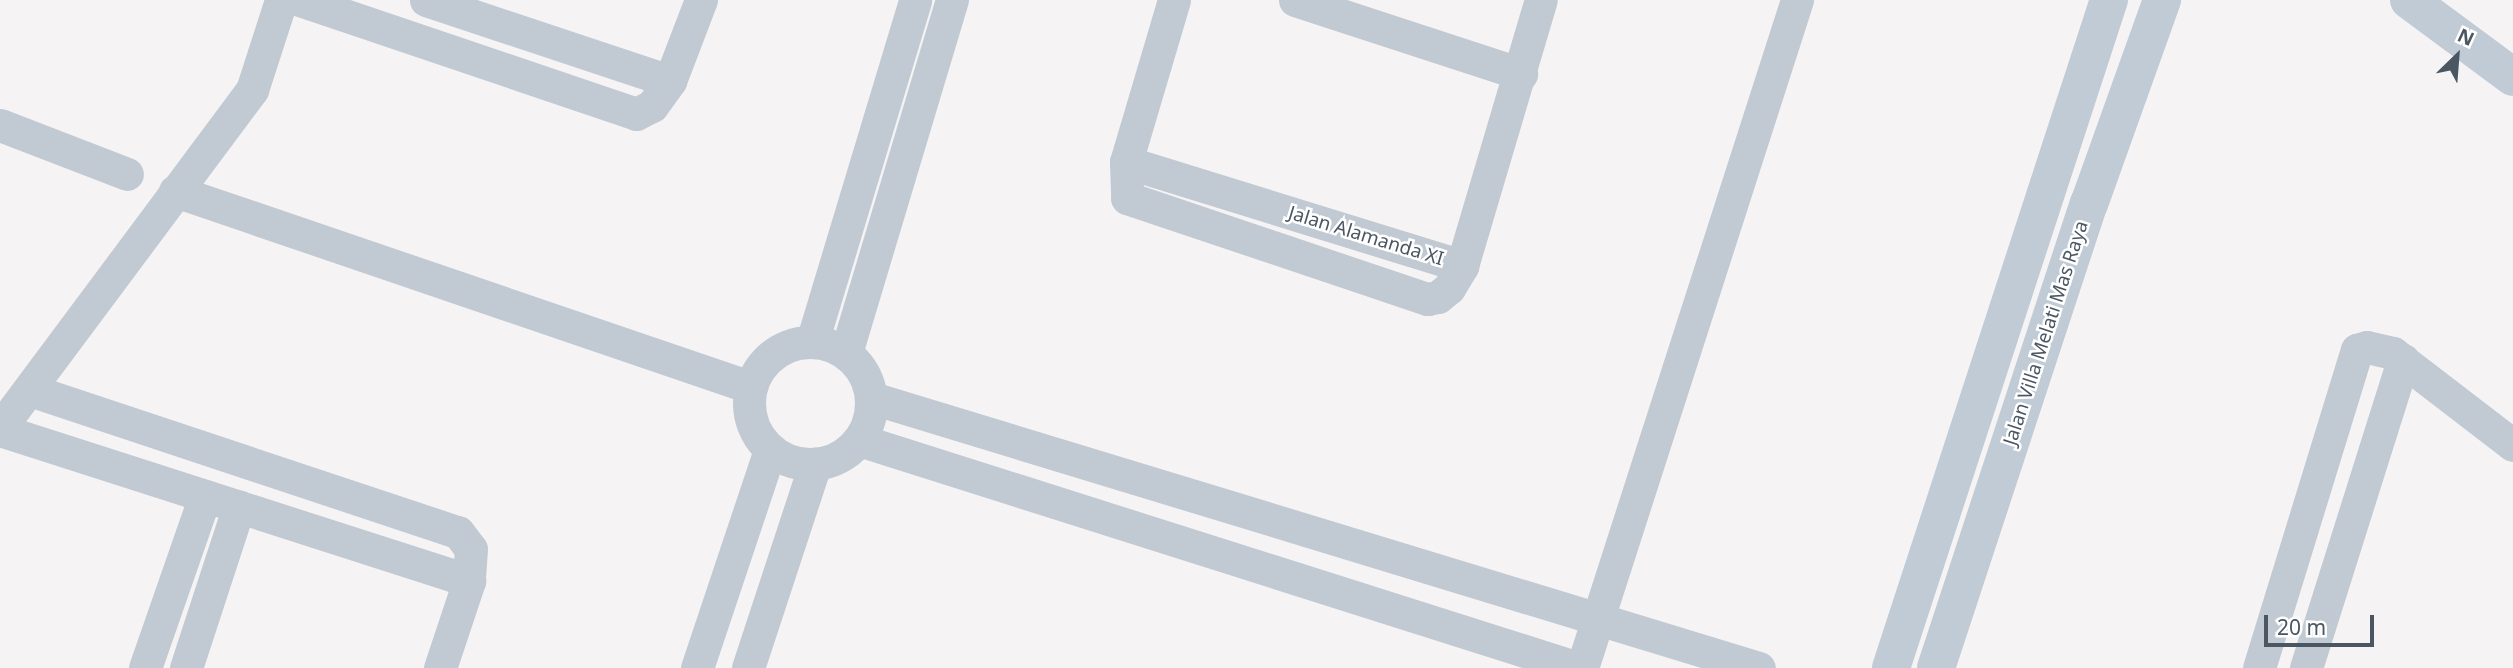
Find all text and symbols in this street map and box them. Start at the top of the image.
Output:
north arrow [2422,21,2492,91]
text: N [2453,22,2478,52]
street label: Jalan Alamanda XI [1286,202,1446,270]
street label: Jalan Villa Melati Mas Raya [1999,218,2093,448]
scale bar [2268,602,2378,646]
text: 20 m [2277,613,2326,641]

